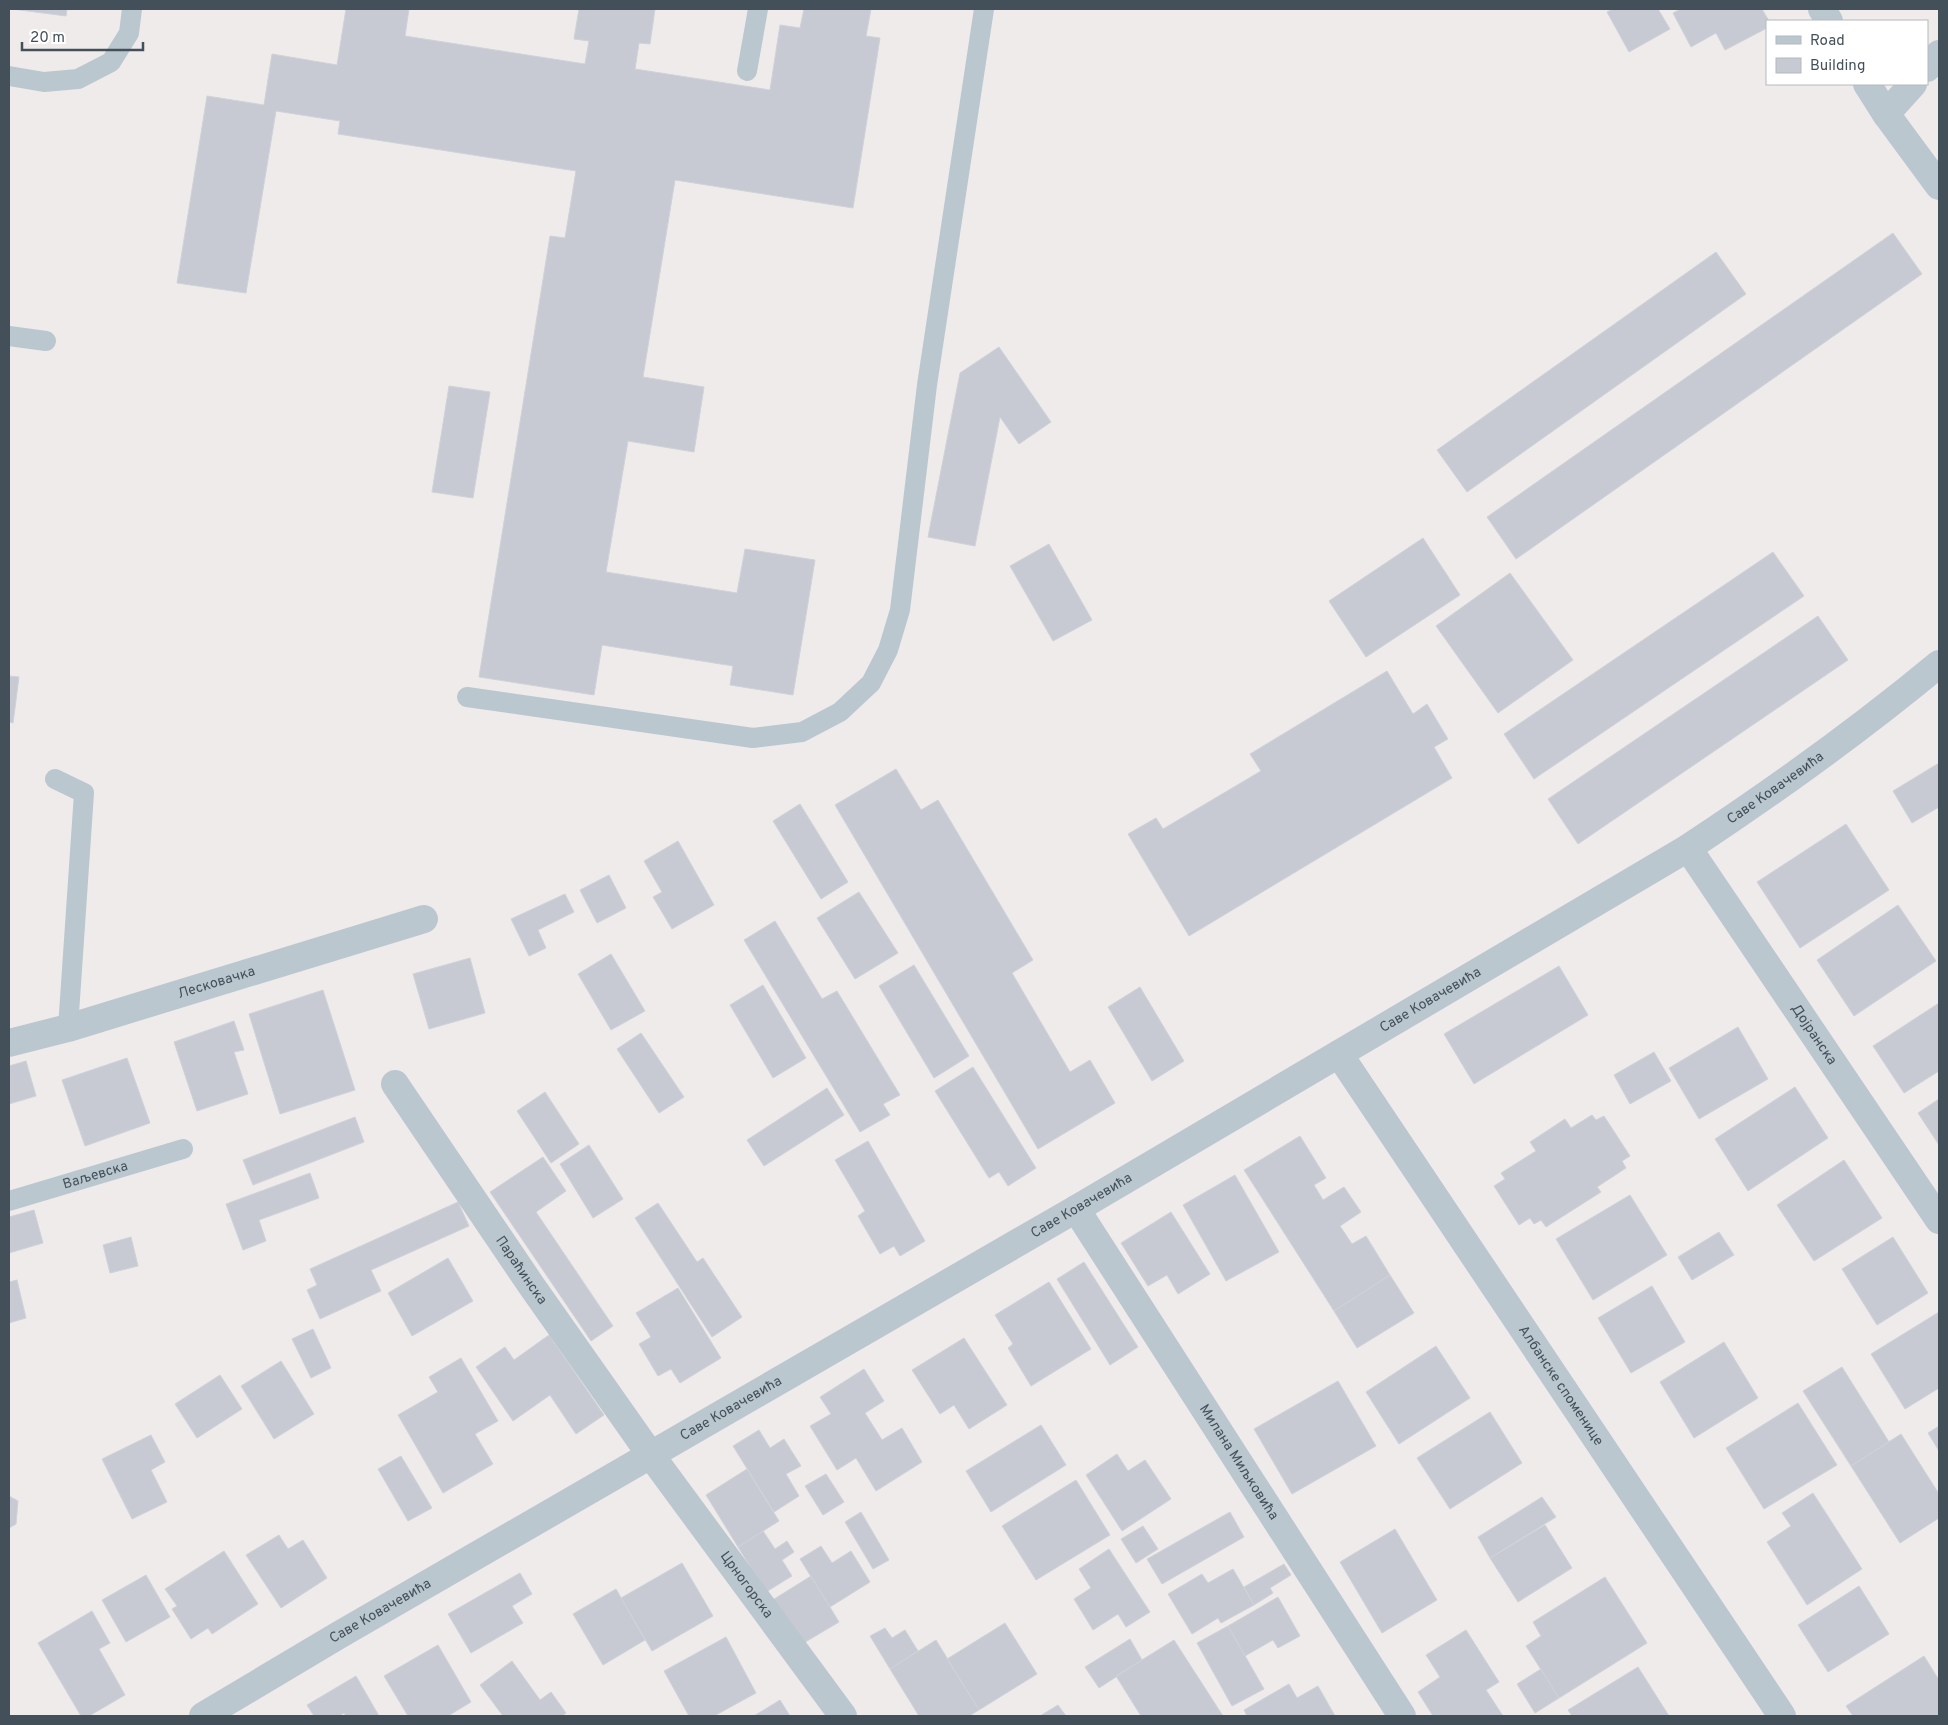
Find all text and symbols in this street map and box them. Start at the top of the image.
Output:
scale bar [22,20,144,52]
legend [1766,20,1928,85]
text: 20 m [30,29,65,48]
text: Road [1810,32,1845,51]
text: Building [1810,57,1865,76]
street label: Саве Ковачевића [1724,748,1827,828]
street label: Лесковачка [176,963,257,1002]
street label: Саве Ковачевића [1377,964,1484,1036]
street label: Дојранска [1787,1001,1840,1068]
street label: Ваљевска [61,1157,130,1193]
street label: Саве Ковачевића [1028,1169,1135,1242]
street label: Параћинска [492,1233,551,1308]
street label: Албанске споменице [1515,1322,1607,1449]
street label: Саве Ковачевића [677,1372,785,1444]
street label: Милана Миљковића [1195,1401,1282,1523]
street label: Црногорска [716,1548,777,1622]
street label: Саве Ковачевића [326,1575,434,1647]

